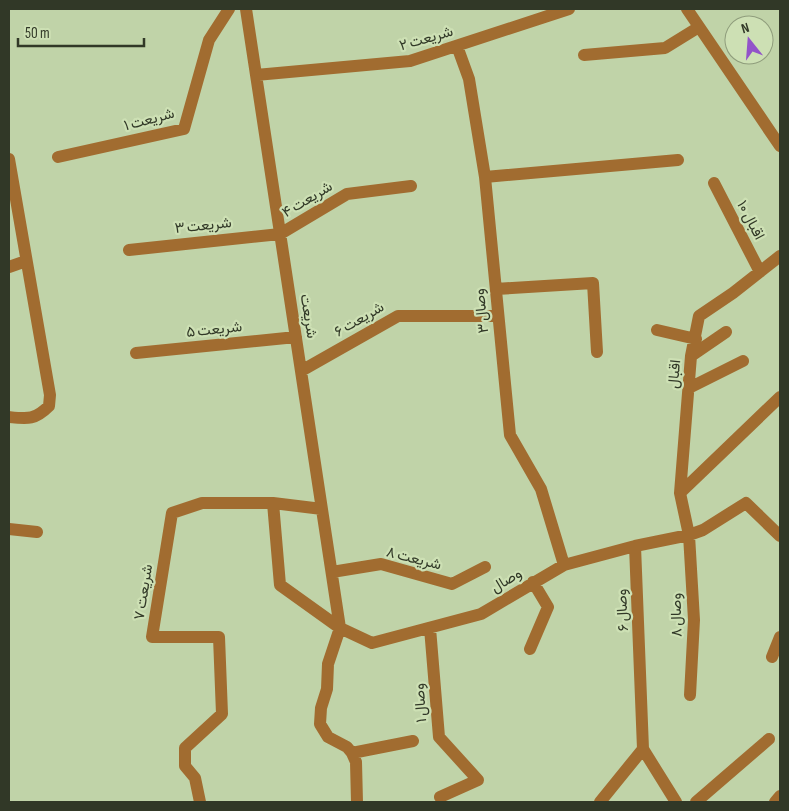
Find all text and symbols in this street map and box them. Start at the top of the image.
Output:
scale bar [18,15,144,47]
north arrow [724,15,774,65]
text: N [739,19,751,37]
street label: شریعت ۲ [397,22,455,55]
text: 50 m [25,24,50,43]
street label: شریعت ۱ [122,104,177,135]
street label: شریعت ۴ [278,177,336,222]
street label: اقبال ۱۰ [732,197,769,243]
street label: شریعت ۳ [174,213,233,238]
street label: وصال ۳ [470,288,493,334]
street label: شریعت [296,292,321,340]
street label: شریعت ۶ [331,297,388,341]
street label: شریعت ۵ [185,317,243,342]
street label: اقبال [664,359,685,389]
street label: شریعت ۸ [384,542,444,575]
street label: شریعت ۷ [130,563,157,621]
street label: وصال [487,564,525,597]
street label: وصال ۶ [612,588,633,632]
street label: وصال ۸ [667,593,686,637]
street label: وصال ۱ [410,683,431,723]

